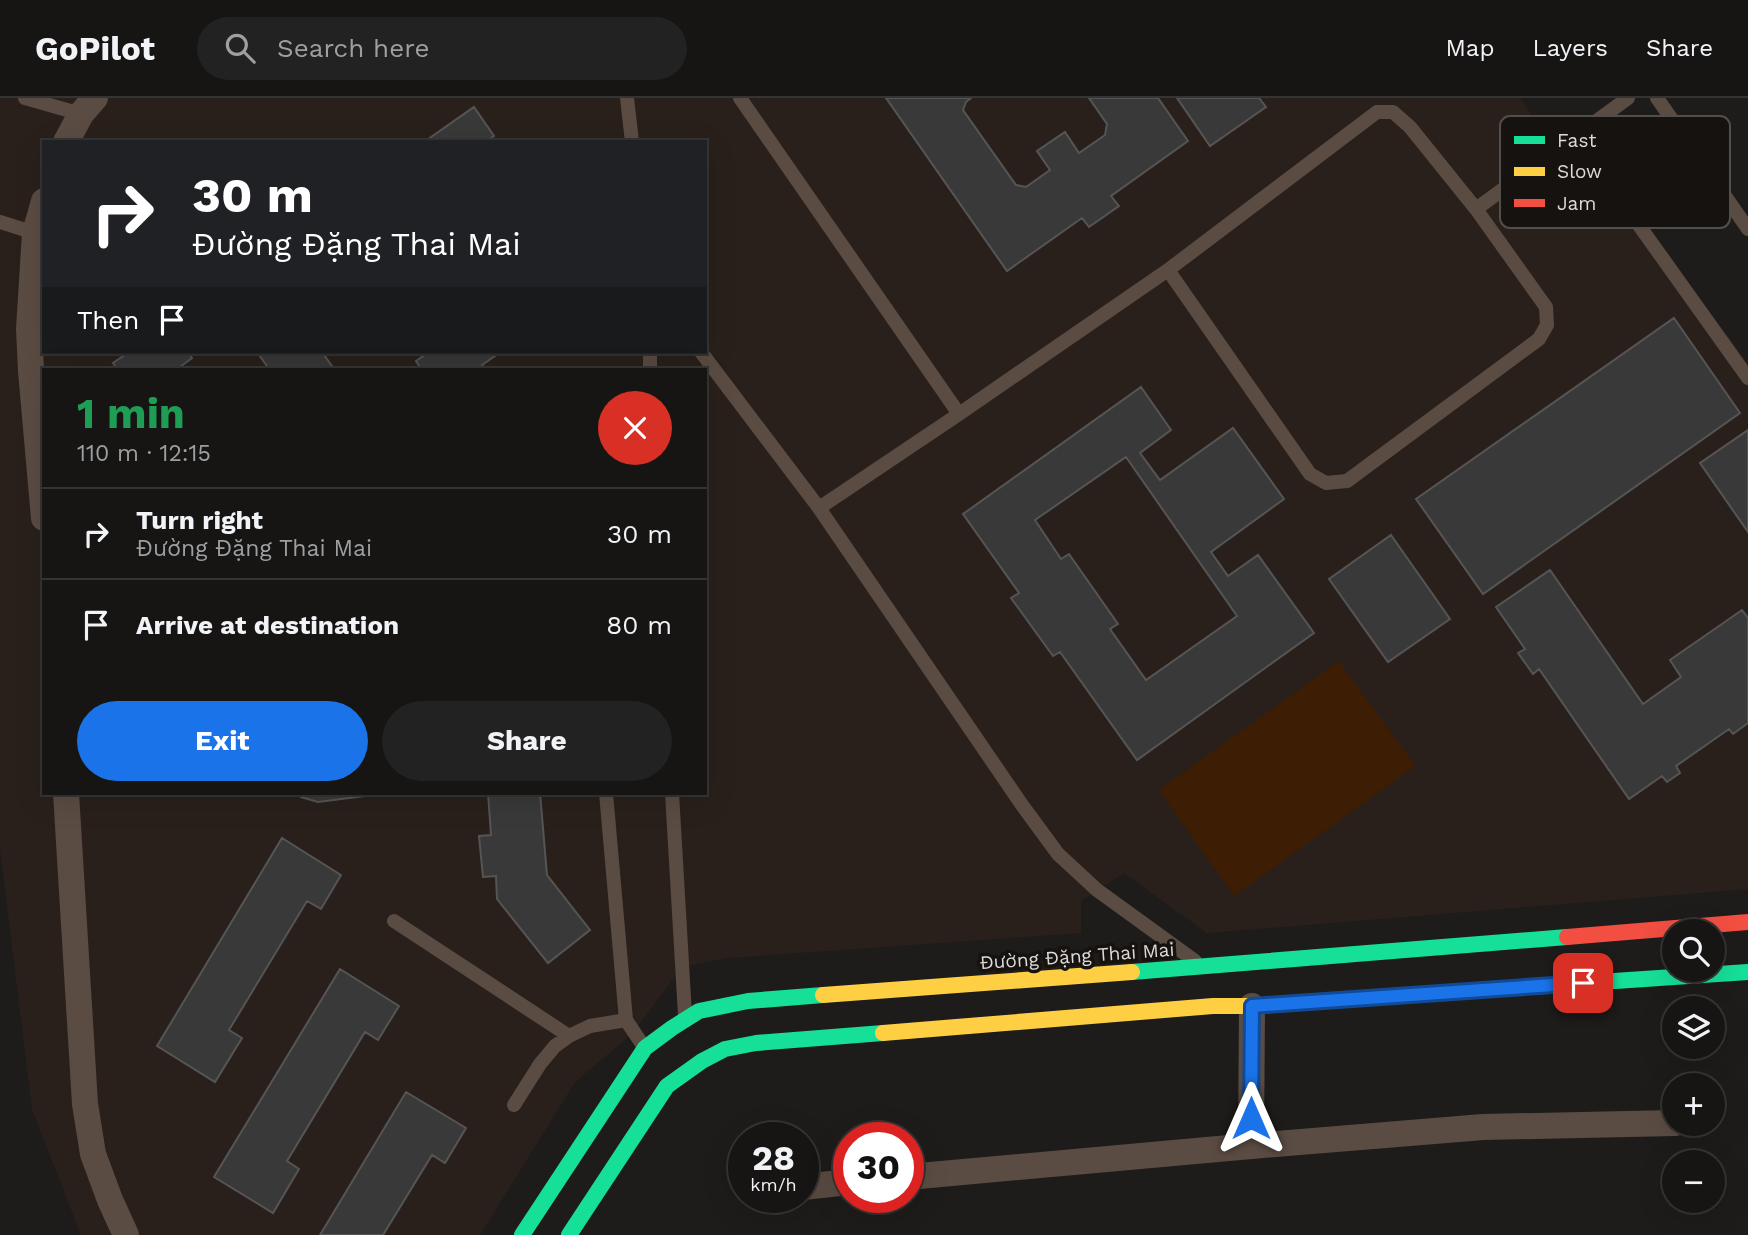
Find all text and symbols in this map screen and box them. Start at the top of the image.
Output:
search box [197,17,687,80]
text: GoPilot [35,29,155,68]
icon: search [221,29,259,67]
text: Search here [277,33,429,63]
text: Map [1446,34,1494,62]
text: Layers [1532,34,1608,62]
text: Share [1646,34,1713,62]
legend [1500,116,1730,228]
text: Fast [1557,129,1596,152]
text: Slow [1557,160,1602,183]
text: 30 m [192,166,313,224]
icon: right [77,168,168,259]
text: Jam [1557,192,1596,215]
text: Đường Đặng Thai Mai [192,225,521,263]
icon: arrive [153,301,191,339]
text: Then [77,305,139,335]
text: 1 min [77,389,185,438]
button: close [598,391,672,465]
text: 110 m · 12:15 [77,440,211,467]
text: Turn right [136,505,263,535]
icon: right [77,515,115,553]
text: 30 m [607,519,672,549]
text: Đường Đặng Thai Mai [136,535,372,562]
icon: arrive [77,606,115,644]
text: Arrive at destination [136,610,399,640]
text: 80 m [606,610,672,640]
button: Exit [77,701,368,781]
button: Share [382,701,672,781]
map controls [1662,919,1725,1213]
button: search [1662,919,1725,982]
street label: Đường Đặng Thai Mai [979,938,1175,974]
pin [1553,953,1613,1013]
icon: arrive [1564,964,1602,1002]
button: layers [1662,996,1725,1059]
button: + [1662,1073,1725,1136]
position arrow [1214,1081,1288,1155]
speed limit sign: 30 [833,1122,924,1213]
text: 28 [752,1137,795,1179]
button: − [1662,1150,1725,1213]
text: km/h [750,1174,797,1195]

